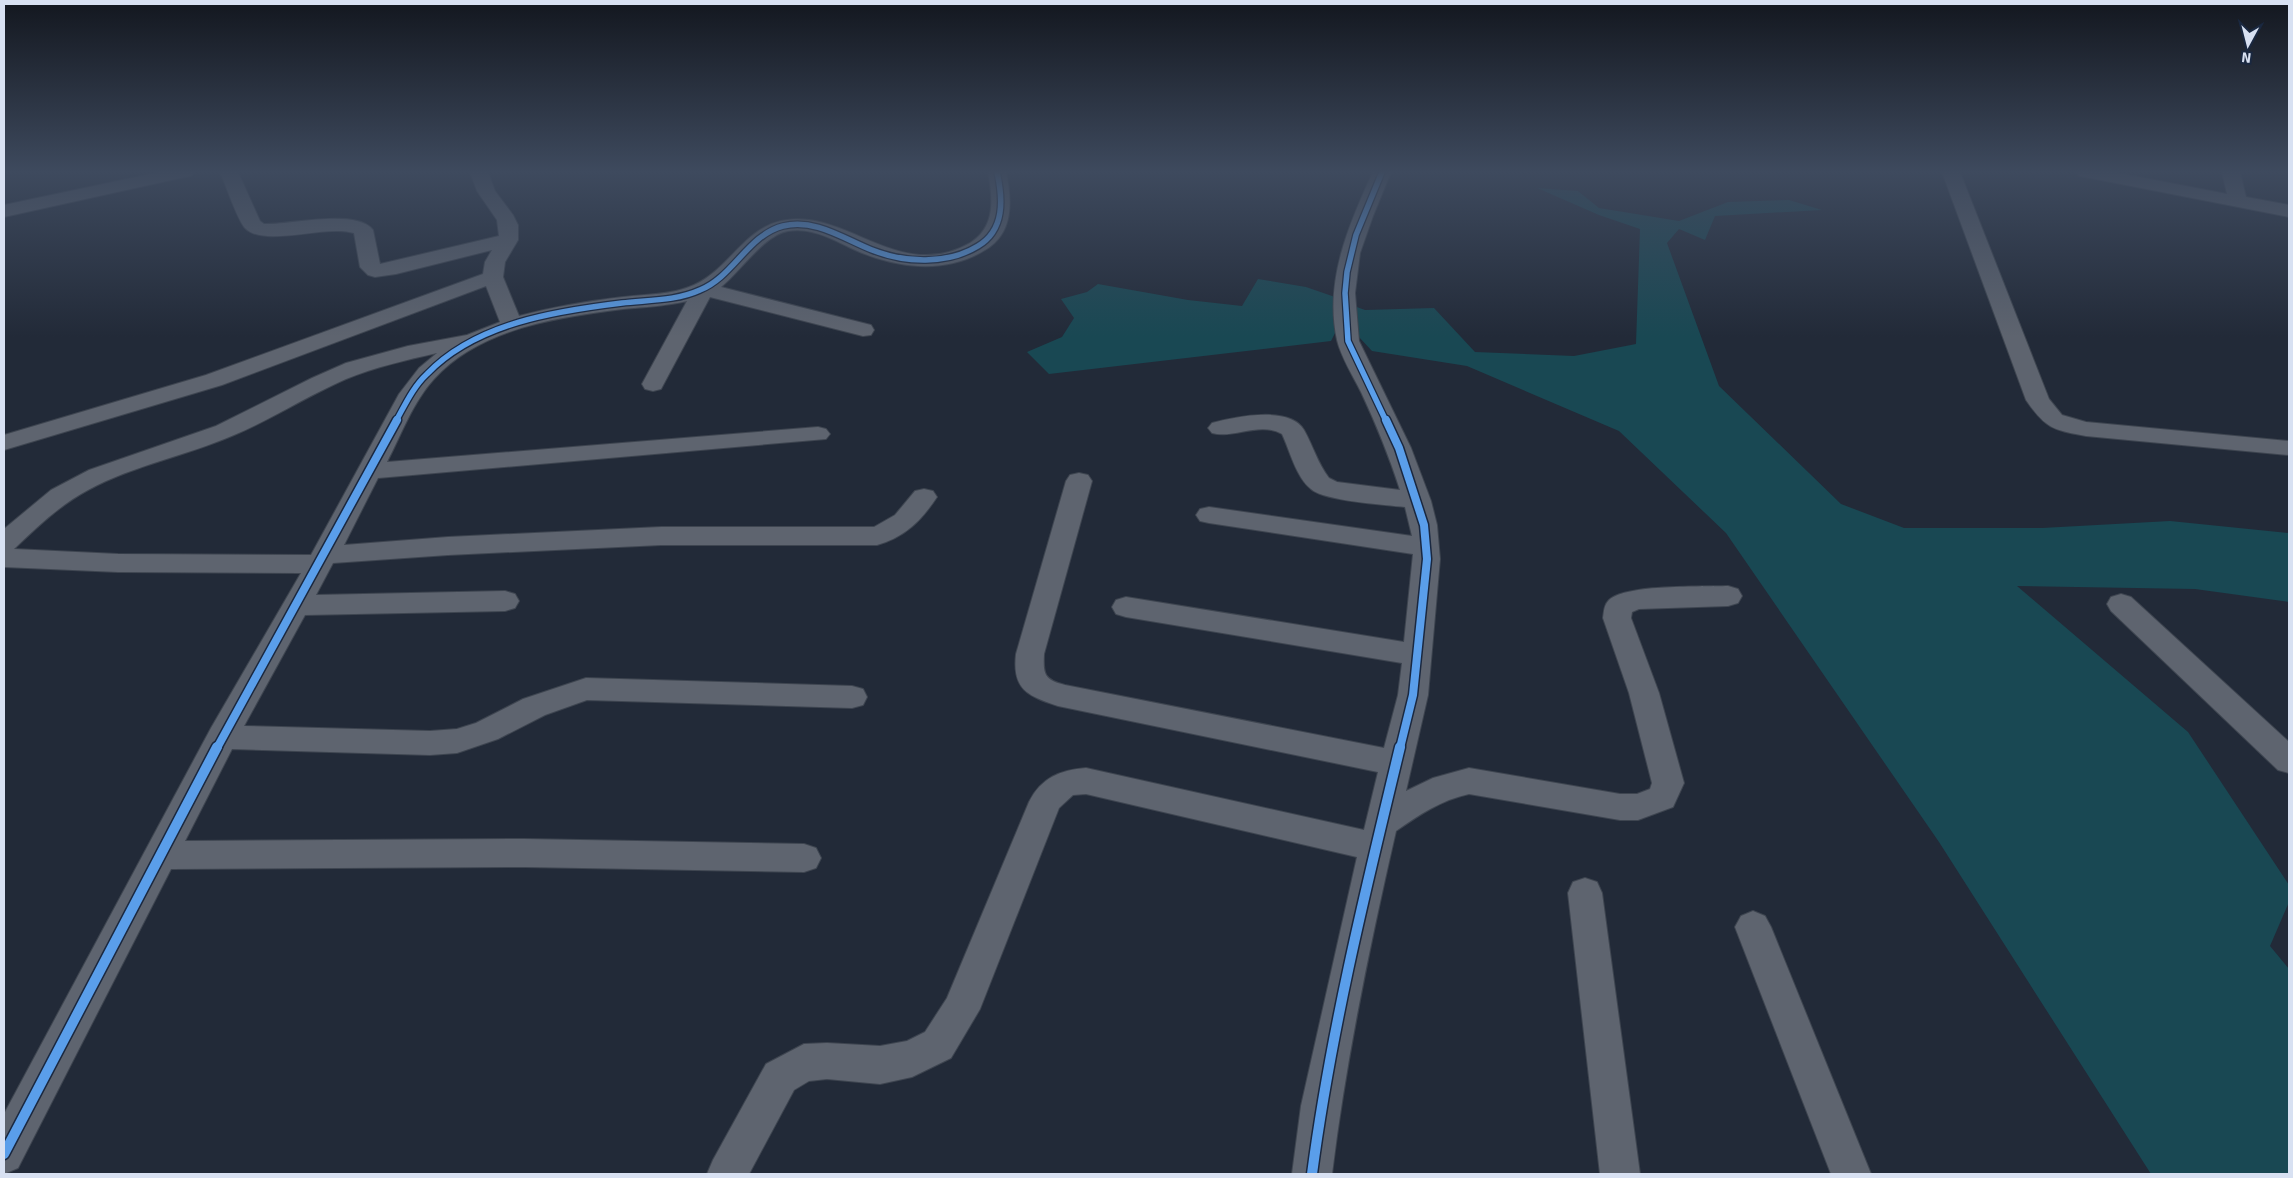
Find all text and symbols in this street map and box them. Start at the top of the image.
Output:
north arrow [2223,20,2273,70]
text: N [2241,48,2252,66]

